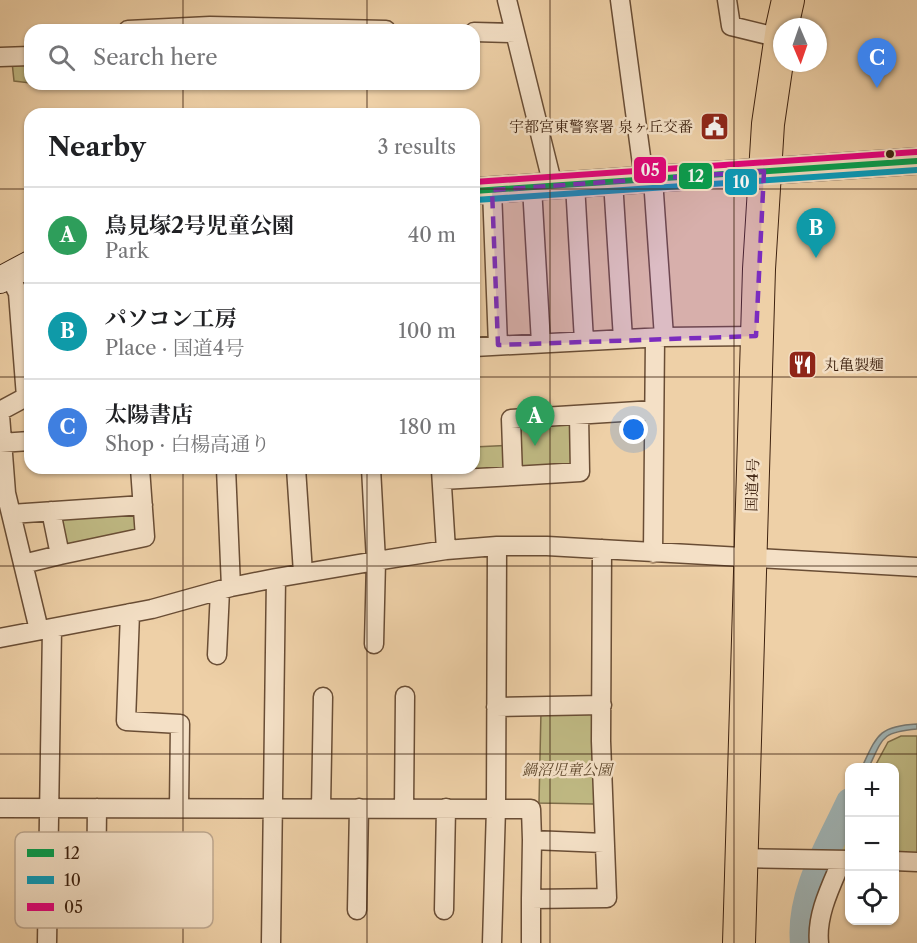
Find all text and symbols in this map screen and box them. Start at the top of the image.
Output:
north arrow [773,18,827,72]
search box [24,24,480,90]
pin: C [858,38,896,88]
icon: search [45,41,78,74]
text: Search here [93,44,218,71]
public building icon: 宇都宮東警察署 泉ヶ丘交番 [698,110,730,142]
place label: 宇都宮東警察署 泉ヶ丘交番 [509,117,693,136]
text: Nearby [48,131,146,163]
text: 3 results [378,135,456,159]
unlabelled marker [884,148,896,160]
line badge: 05 [633,156,667,184]
text: 05 [640,160,660,180]
line badge: 12 [678,162,713,190]
text: 12 [688,166,704,186]
line badge: 10 [724,168,758,196]
text: 10 [732,172,750,192]
pin: B [796,208,836,258]
text: 鳥見塚2号児童公園 [105,212,294,239]
text: A [60,223,75,247]
text: 40 m [408,223,456,247]
text: Park [105,239,148,263]
text: パソコン工房 [105,305,237,332]
text: B [60,319,75,343]
text: 100 m [398,319,456,343]
text: Place · 国道4号 [105,336,244,360]
restaurant icon: 丸亀製麺 [787,348,819,380]
place label: 丸亀製麺 [824,355,884,374]
pin: A [516,396,554,446]
text: 太陽書店 [105,401,193,428]
text: C [59,415,76,439]
text: 180 m [399,415,456,439]
your location [619,415,648,444]
text: Shop · 白楊高通り [105,432,270,456]
street label: 国道4号 [742,458,762,512]
park label: 鍋沼児童公園 [522,760,615,779]
map controls [845,763,899,925]
button: + [845,763,899,817]
button: − [845,817,899,871]
legend [15,832,213,928]
text: 12 [64,843,80,863]
text: 10 [64,870,81,890]
button: locate [845,871,899,925]
text: 05 [64,897,83,917]

